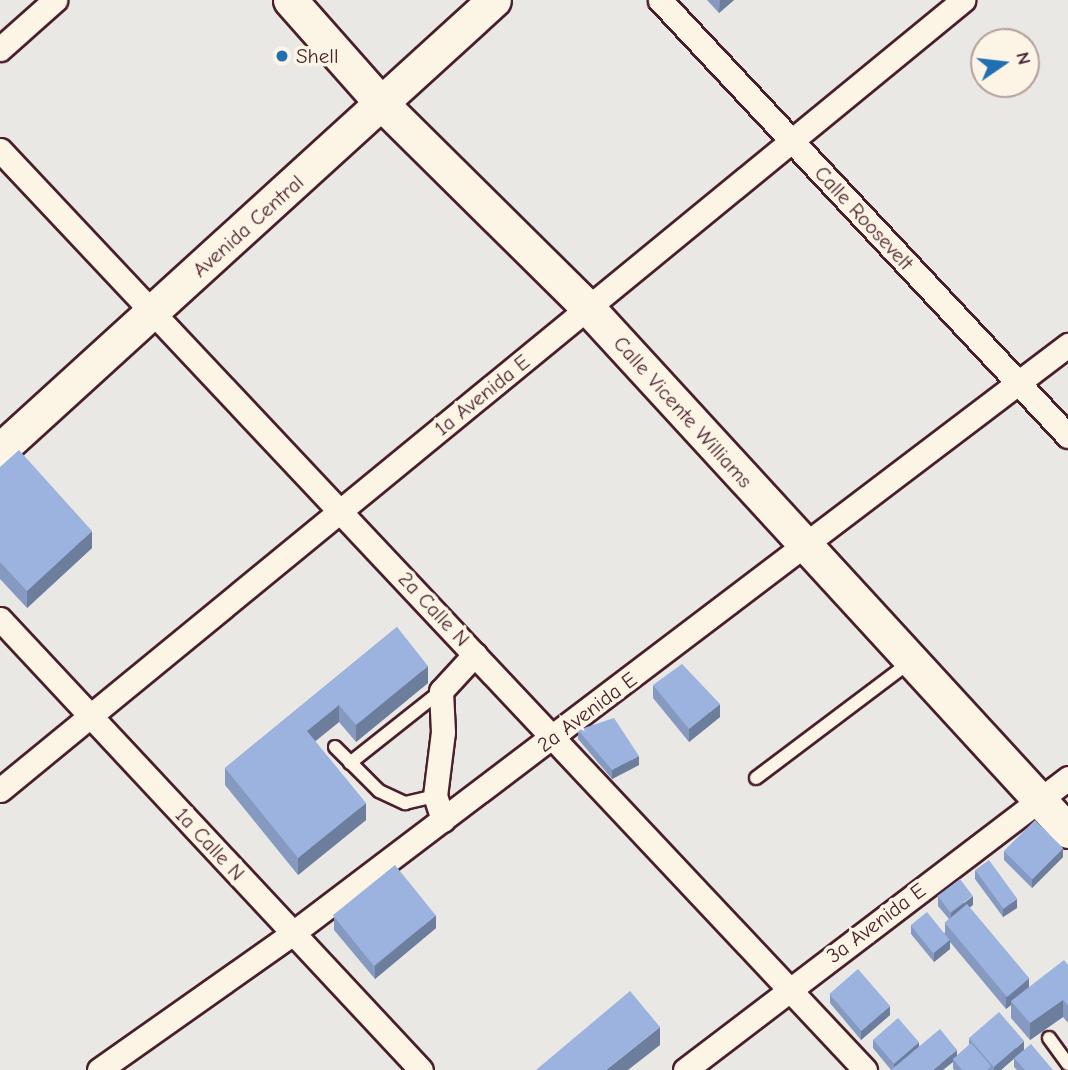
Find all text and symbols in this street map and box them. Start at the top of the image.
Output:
north arrow [970,28,1040,98]
place label: Shell [296,43,339,69]
marker: Shell [274,48,290,64]
text: N [1011,50,1036,67]
street label: Calle Roosevelt [809,161,919,275]
street label: Avenida Central [187,170,309,282]
street label: Calle Vicente Williams [608,331,758,493]
street label: 1a Avenida E [429,349,535,441]
street label: 2a Calle N [393,566,475,652]
street label: 2a Avenida E [532,666,642,758]
street label: 1a Calle N [170,802,250,886]
street label: 3a Avenida E [821,878,931,968]

